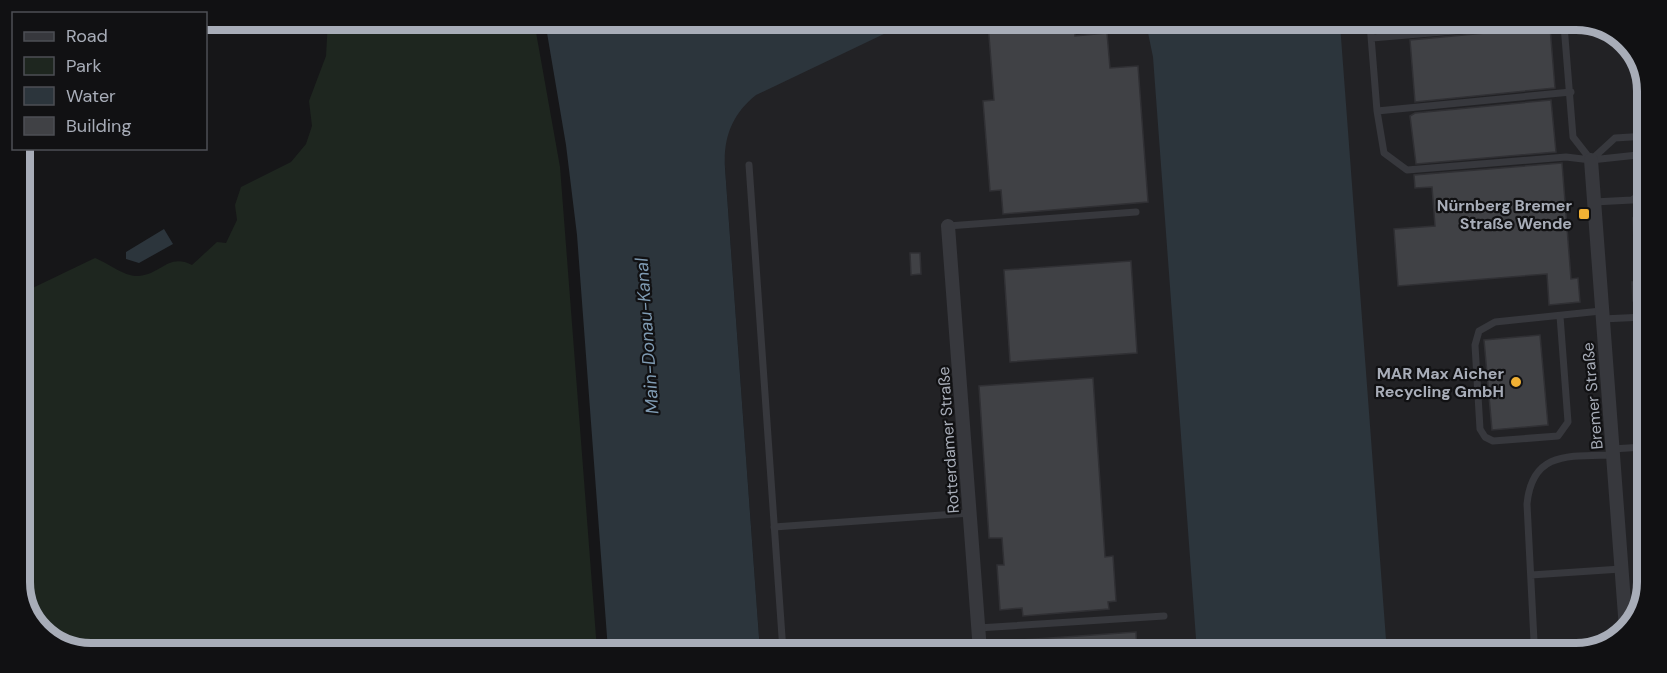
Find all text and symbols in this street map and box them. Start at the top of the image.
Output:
legend [12,12,207,150]
text: Road [66,24,108,48]
text: Park [66,54,102,78]
text: Water [66,84,116,108]
text: Building [66,114,131,138]
place label: Nürnberg Bremer Straße Wende [1437,195,1572,234]
marker: Nürnberg Bremer Straße Wende [1577,207,1591,221]
water label: Main-Donau-Kanal [630,256,664,415]
street label: Bremer Straße [1577,341,1608,450]
place label: MAR Max Aicher Recycling GmbH [1375,363,1504,402]
street label: Rotterdamer Straße [933,366,964,514]
marker: MAR Max Aicher Recycling GmbH [1509,375,1523,389]

